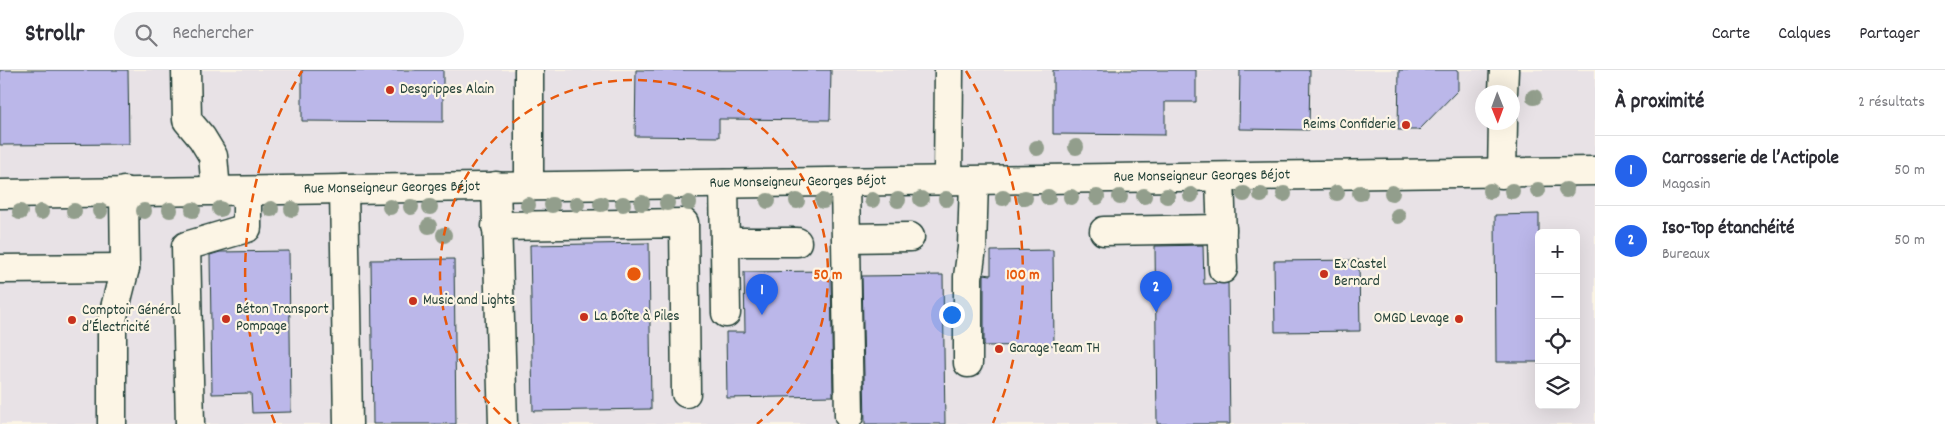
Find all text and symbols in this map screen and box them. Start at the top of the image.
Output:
search box [114,12,464,57]
text: Strollr [25,18,84,52]
icon: search [132,21,160,49]
text: Rechercher [172,21,253,48]
text: Carte [1712,22,1750,47]
text: Calques [1778,22,1831,47]
text: Partager [1859,22,1920,47]
place label: Desgrippes Alain [400,79,494,101]
marker: Desgrippes Alain [384,84,396,96]
north arrow [1475,85,1520,130]
text: À proximité [1615,88,1704,118]
text: 2 résultats [1858,91,1925,114]
place label: Reims Confiderie [1303,114,1396,136]
marker: Reims Confiderie [1400,119,1412,131]
text: Carrosserie de l’Actipole [1662,146,1839,173]
text: 1 [1629,159,1633,182]
text: 50 m [1894,159,1925,182]
street label: Rue Monseigneur Georges Béjot [1113,164,1291,189]
street label: Rue Monseigneur Georges Béjot [709,170,887,195]
text: Magasin [1662,173,1710,196]
street label: Rue Monseigneur Georges Béjot [303,176,481,201]
text: Iso-Top étanchéité [1662,216,1794,243]
map controls [1535,229,1580,409]
button: + [1535,229,1580,274]
text: 2 [1628,229,1635,252]
text: 50 m [1894,229,1925,252]
text: Bureaux [1662,243,1710,266]
place label: Ex Castel Bernard [1334,254,1387,293]
centre of rings [625,265,643,283]
text: 50 m [814,265,842,287]
text: 100 m [1006,265,1040,287]
marker: Ex Castel Bernard [1318,268,1330,280]
pin: 2 [1140,271,1172,312]
pin: 1 [746,274,778,315]
button: − [1535,274,1580,319]
place label: Music and Lights [423,290,515,312]
marker: Music and Lights [407,295,419,307]
place label: Béton Transport Pompage [236,299,329,338]
place label: Comptoir Général d’Électricité [82,300,181,339]
your location [939,302,965,328]
place label: La Boîte à Piles [594,306,680,328]
place label: OMGD Levage [1374,308,1449,330]
marker: La Boîte à Piles [578,311,590,323]
marker: Béton Transport Pompage [220,313,232,325]
marker: OMGD Levage [1453,313,1465,325]
marker: Comptoir Général d’Électricité [66,314,78,326]
button: locate [1535,319,1580,364]
place label: Garage Team TH [1009,338,1100,360]
marker: Garage Team TH [993,343,1005,355]
button: layers [1535,364,1580,409]

